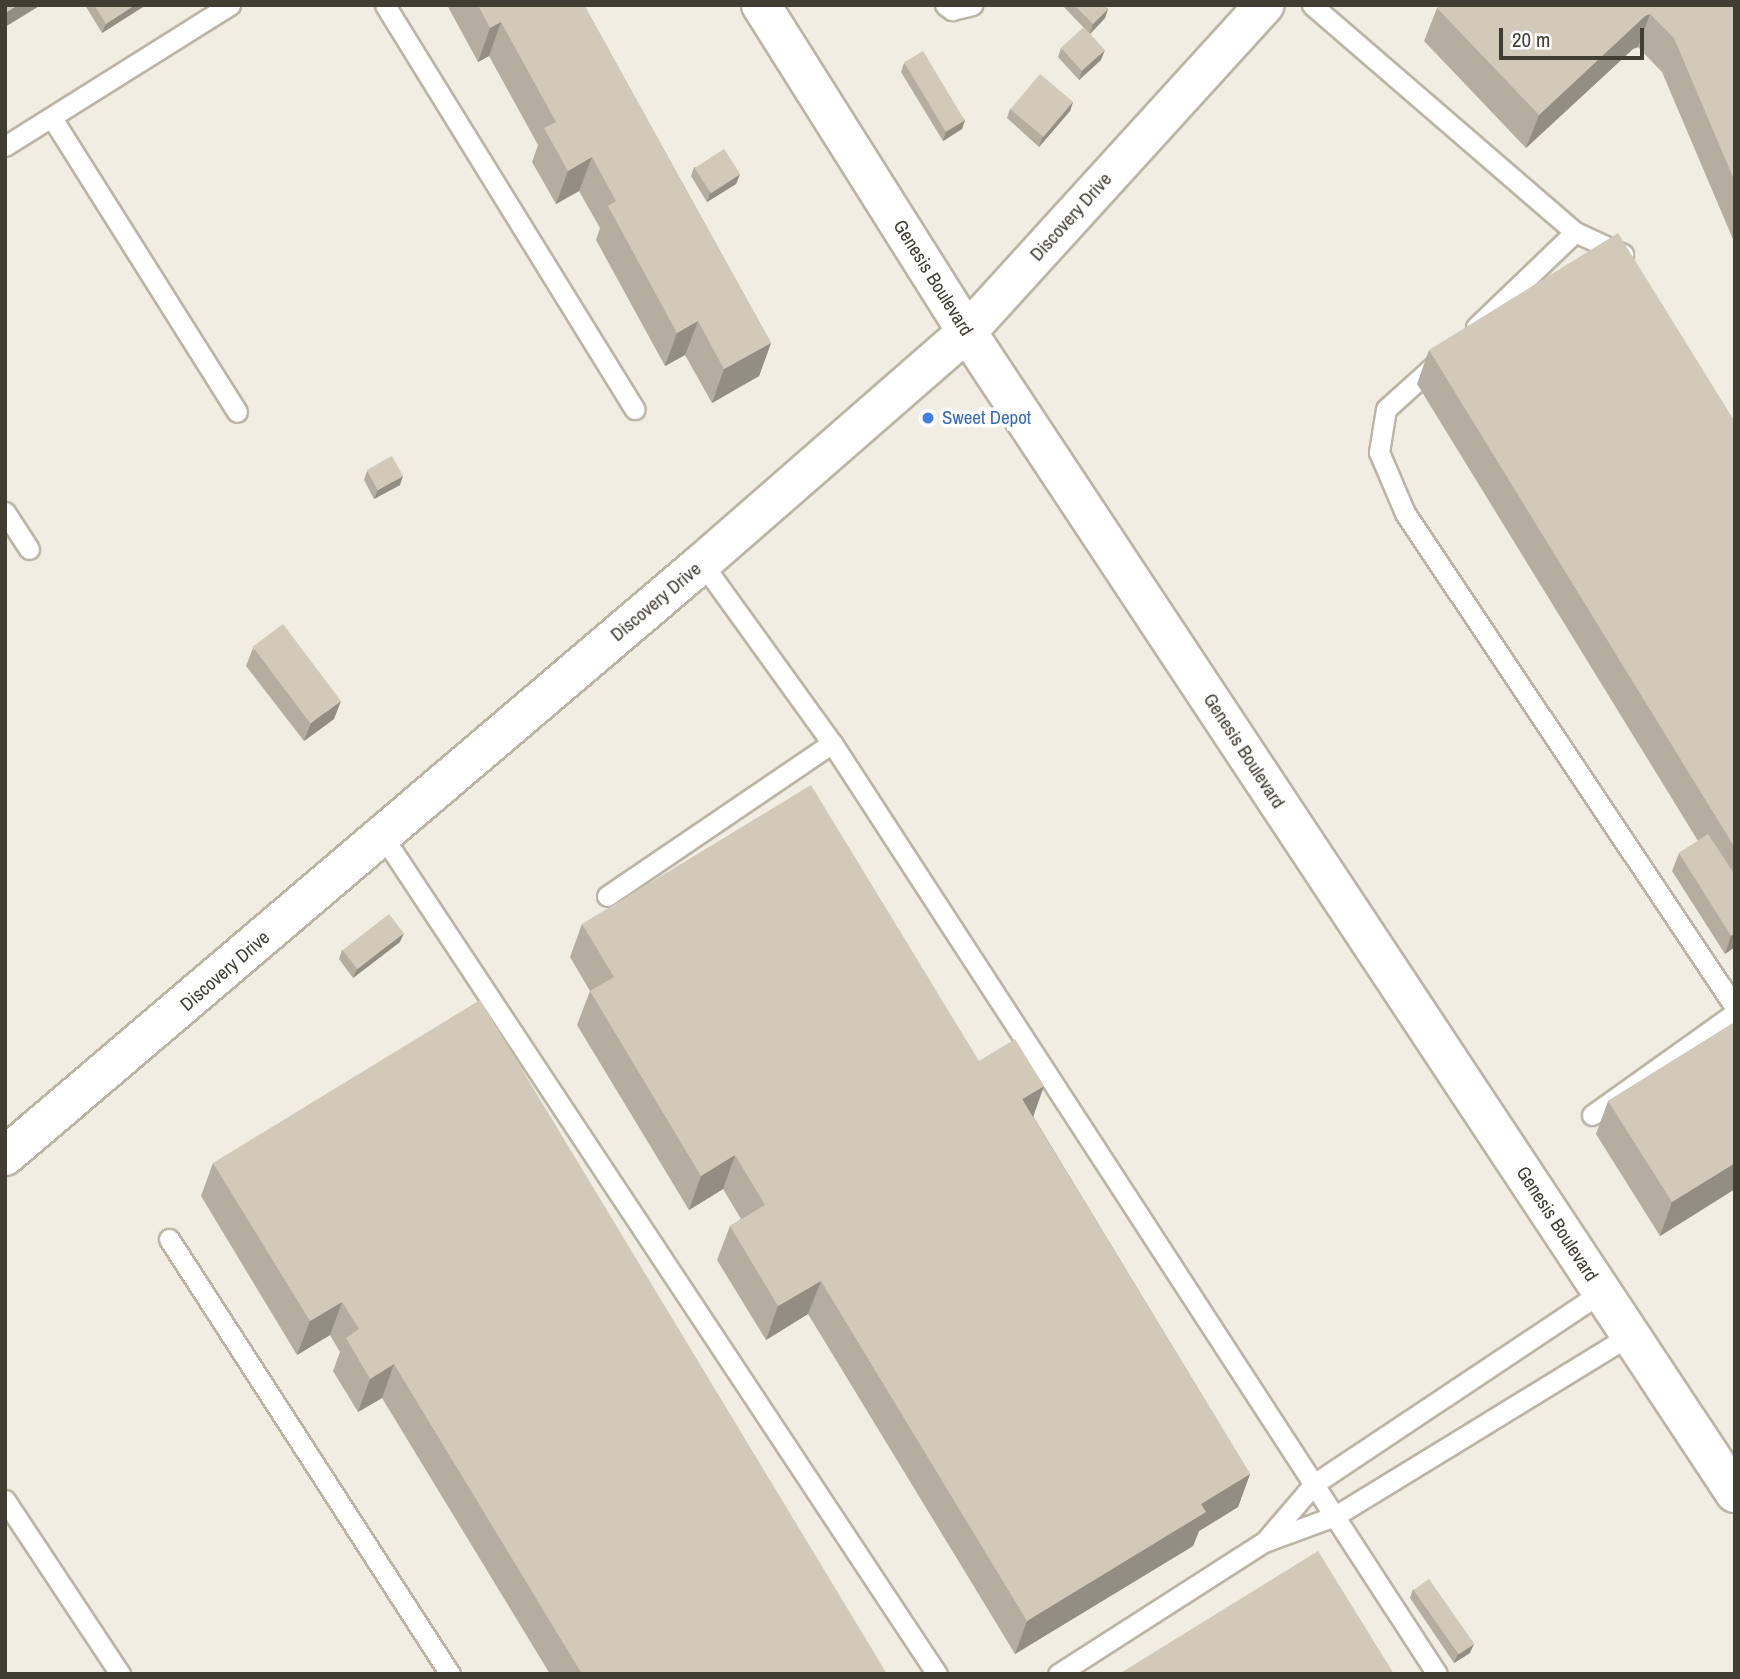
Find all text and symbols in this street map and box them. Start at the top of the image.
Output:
scale bar [1502,14,1647,58]
text: 20 m [1512,25,1550,54]
street label: Discovery Drive [1025,168,1117,266]
street label: Genesis Boulevard [888,216,978,340]
place label: Sweet Depot [942,407,1031,429]
marker: Sweet Depot [920,410,936,426]
street label: Discovery Drive [606,558,706,646]
street label: Genesis Boulevard [1198,689,1290,813]
street label: Discovery Drive [176,926,274,1016]
street label: Genesis Boulevard [1511,1162,1603,1286]

